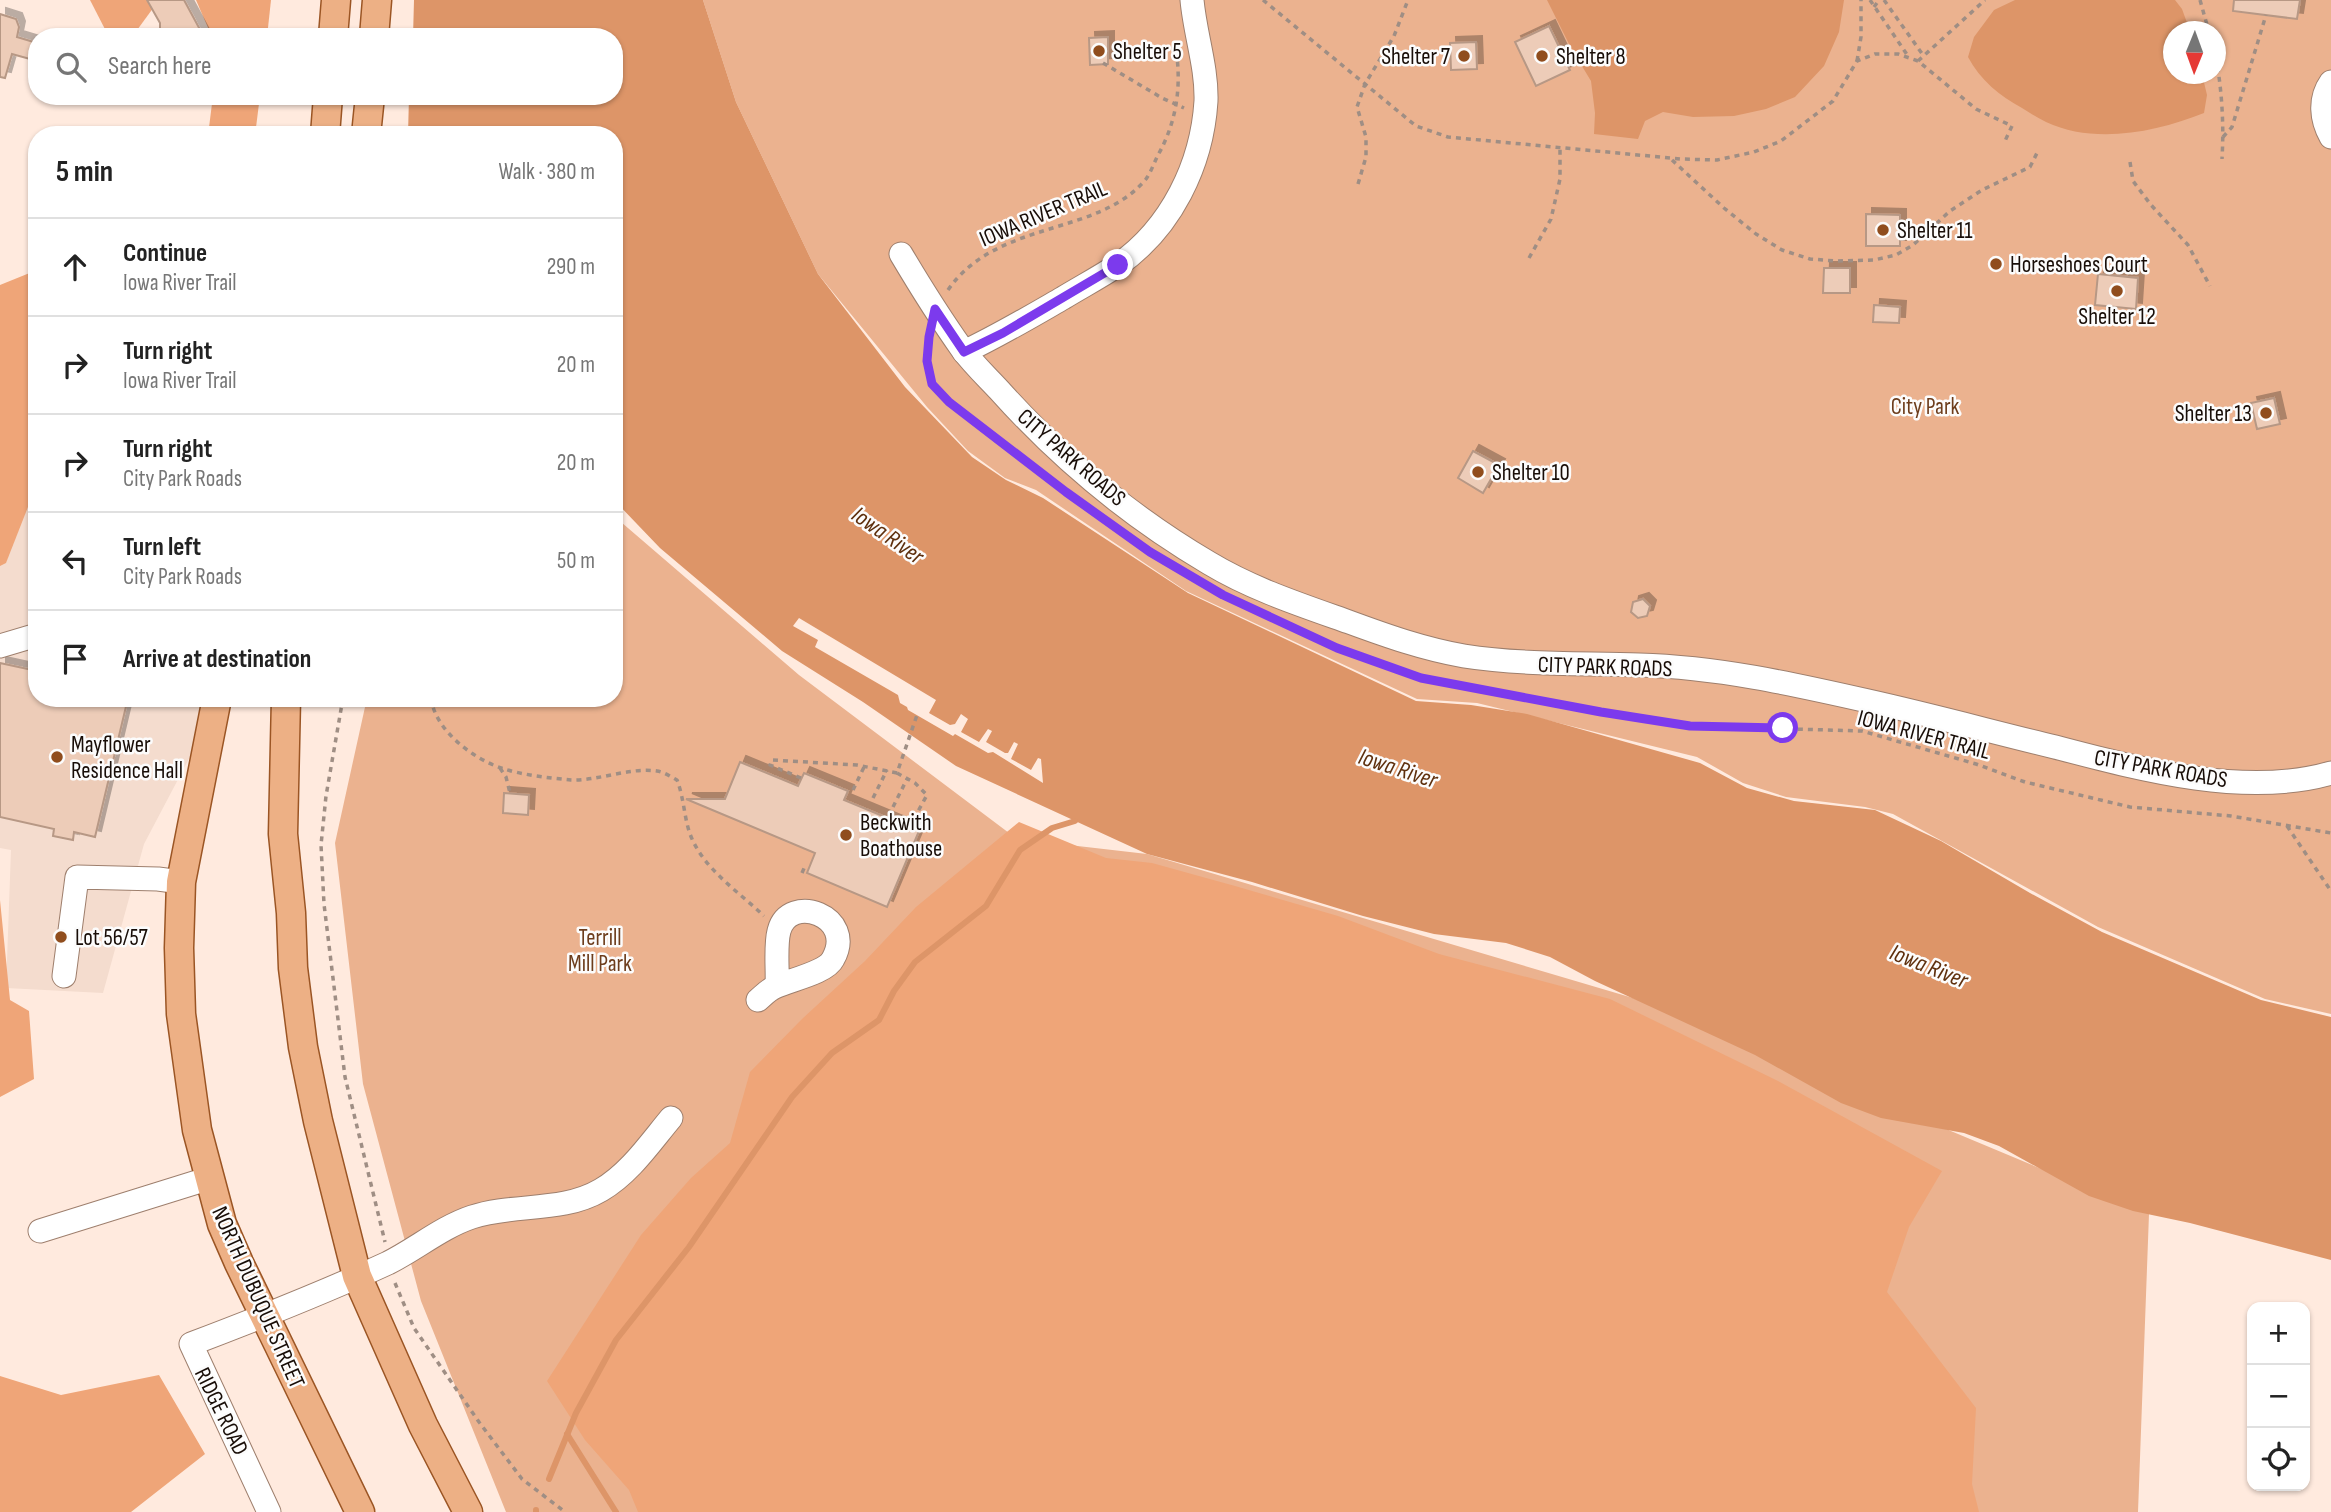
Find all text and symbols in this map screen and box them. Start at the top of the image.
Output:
north arrow [2163,21,2226,84]
search box [28,28,623,105]
place label: Shelter 5 [1113,38,1182,66]
marker: Shelter 5 [1091,43,1107,59]
place label: Shelter 7 [1381,43,1450,71]
place label: Shelter 8 [1556,43,1626,71]
icon: search [52,48,90,86]
marker: Shelter 7 [1456,48,1472,64]
marker: Shelter 8 [1534,48,1550,64]
text: Search here [108,51,211,82]
text: 5 min [56,154,113,190]
text: Walk · 380 m [498,158,595,186]
street label: IOWA RIVER TRAIL [975,174,1112,253]
place label: Shelter 11 [1897,217,1973,245]
marker: Shelter 11 [1875,222,1891,238]
text: Continue [123,238,207,269]
icon: ahead [56,248,94,286]
route end [1102,249,1133,280]
place label: Horseshoes Court [2010,251,2148,279]
text: 290 m [547,253,595,281]
marker: Horseshoes Court [1988,256,2004,272]
text: Iowa River Trail [123,269,237,297]
marker: Shelter 12 [2109,283,2125,299]
place label: Shelter 12 [2078,303,2156,331]
text: Turn right [123,336,212,367]
icon: right [56,346,94,384]
text: 20 m [557,351,595,379]
text: Iowa River Trail [123,367,237,395]
park label: City Park [1891,393,1960,421]
place label: Shelter 13 [2175,400,2252,428]
street label: CITY PARK ROADS [1011,403,1131,513]
marker: Shelter 13 [2258,405,2274,421]
text: Turn right [123,434,212,465]
icon: right [56,444,94,482]
text: 20 m [557,449,595,477]
place label: Shelter 10 [1492,459,1570,487]
marker: Shelter 10 [1470,464,1486,480]
text: City Park Roads [123,465,242,493]
water label: Iowa River [846,500,930,571]
text: Turn left [123,532,201,563]
icon: left [56,542,94,580]
text: 50 m [557,547,595,575]
text: City Park Roads [123,563,242,591]
icon: arrive [56,640,94,678]
text: Arrive at destination [123,644,311,675]
street label: CITY PARK ROADS [1537,651,1673,683]
street label: IOWA RIVER TRAIL [1854,704,1993,766]
route start [1767,712,1798,743]
place label: Mayflower Residence Hall [71,731,183,785]
water label: Iowa River [1355,742,1442,795]
street label: CITY PARK ROADS [2092,744,2230,794]
marker: Mayflower Residence Hall [49,749,65,765]
place label: Beckwith Boathouse [860,809,942,863]
marker: Beckwith Boathouse [838,827,854,843]
place label: Lot 56/57 [75,924,148,952]
park label: Terrill Mill Park [568,924,632,978]
marker: Lot 56/57 [53,929,69,945]
water label: Iowa River [1886,938,1973,996]
street label: NORTH DUBUQUE STREET [205,1202,311,1393]
map controls [2247,1302,2310,1491]
button: + [2247,1302,2310,1365]
street label: RIDGE ROAD [188,1363,254,1460]
button: − [2247,1365,2310,1428]
button: locate [2247,1428,2310,1491]

